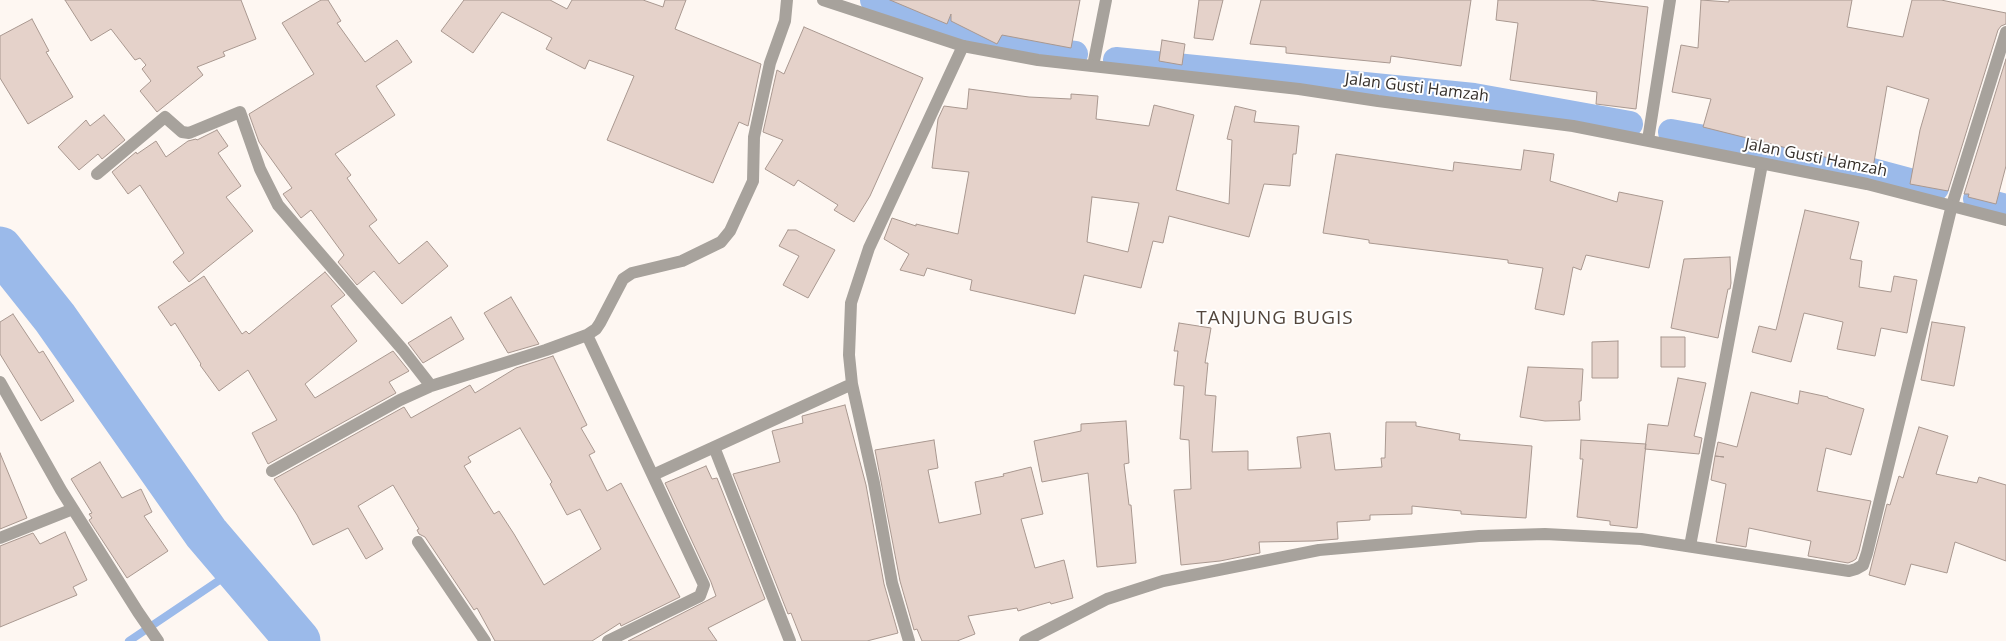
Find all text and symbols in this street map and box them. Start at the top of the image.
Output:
street label: Jalan Gusti Hamzah [1344,70,1490,106]
street label: Jalan Gusti Hamzah [1743,135,1889,181]
district label: TANJUNG BUGIS [1195,308,1355,330]

